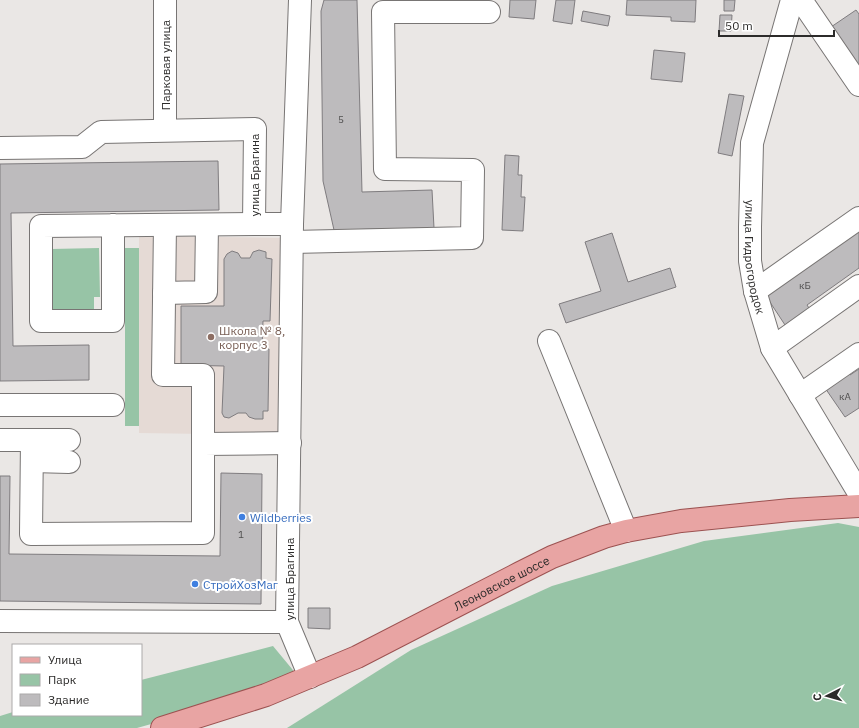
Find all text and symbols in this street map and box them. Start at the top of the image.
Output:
scale bar [719,12,834,38]
text: 50 m [725,18,753,33]
street label: Парковая улица [158,19,173,110]
house number: 5 [338,113,344,126]
street label: улица Брагина [247,133,262,216]
street label: улица Гидрогородок [743,200,769,316]
house number: кБ [799,279,811,292]
place label: Школа № 8, корпус 3 [219,323,285,352]
marker: Школа № 8, корпус 3 [206,332,216,342]
house number: кА [839,390,852,403]
place label: Wildberries [250,510,312,525]
marker: Wildberries [237,512,247,522]
house number: 1 [238,528,244,541]
street label: улица Брагина [282,537,297,620]
street label: Леоновское шоссе [451,552,552,614]
place label: СтройХозМаг [203,577,278,592]
marker: СтройХозМаг [190,579,200,589]
legend [12,644,142,716]
text: Улица [48,652,82,667]
text: Парк [48,672,77,687]
north arrow [807,676,847,716]
text: Здание [48,692,90,707]
text: С [810,693,824,701]

